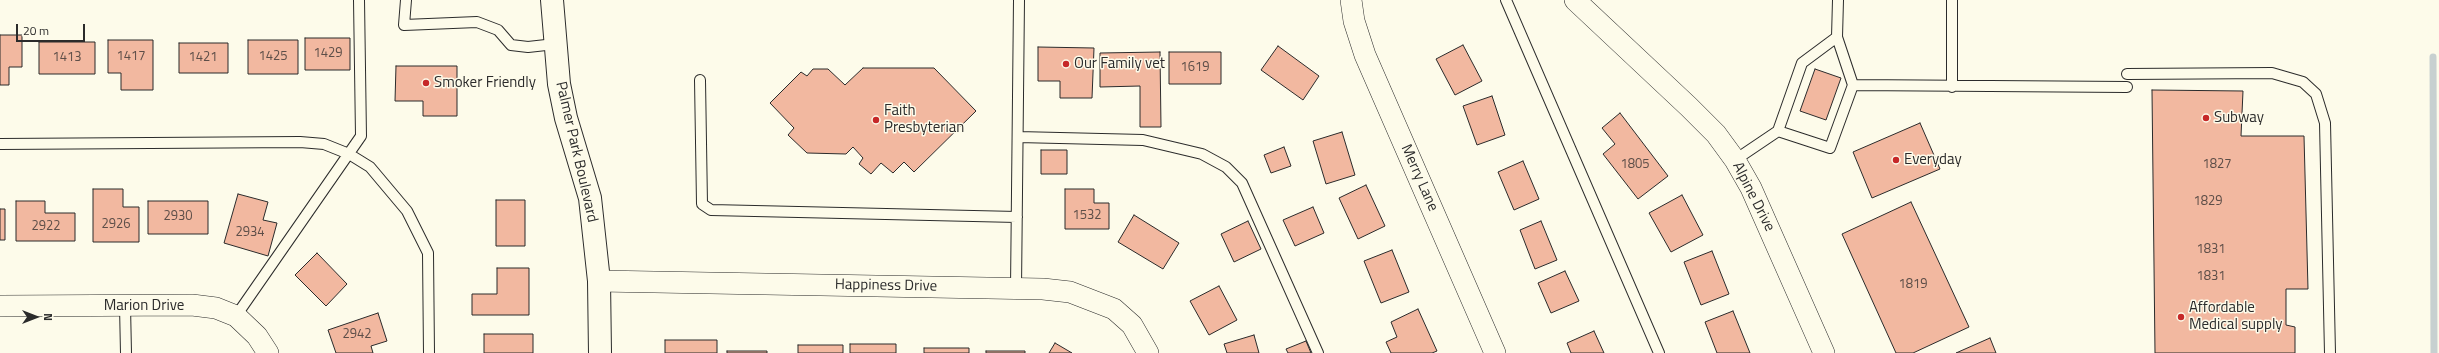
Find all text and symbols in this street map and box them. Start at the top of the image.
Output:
scale bar [18,16,87,42]
text: 20 m [23,21,49,40]
house number: 1429 [313,46,343,62]
house number: 1417 [116,49,146,65]
house number: 1425 [258,49,288,65]
house number: 1413 [52,50,82,66]
house number: 1421 [188,50,218,66]
place label: Our Family vet [1074,55,1165,73]
marker: Our Family vet [1061,59,1071,69]
house number: 1619 [1180,60,1210,76]
place label: Smoker Friendly [434,74,536,92]
marker: Smoker Friendly [421,78,431,88]
street label: Palmer Park Boulevard [551,80,601,224]
place label: Faith Presbyterian [884,102,964,137]
place label: Subway [2214,109,2264,127]
marker: Subway [2201,113,2211,123]
marker: Faith Presbyterian [871,115,881,125]
street label: Merry Lane [1396,142,1442,214]
place label: Everyday [1904,151,1962,169]
marker: Everyday [1891,155,1901,165]
house number: 1805 [1620,157,1650,173]
house number: 1827 [2202,157,2232,173]
street label: Alpine Drive [1728,159,1778,235]
house number: 1829 [2193,194,2223,210]
house number: 1532 [1072,208,1102,224]
house number: 2930 [163,209,193,225]
house number: 2926 [101,217,131,233]
house number: 2922 [31,219,61,235]
house number: 2934 [235,225,265,241]
house number: 1831 [2196,242,2226,258]
house number: 1831 [2196,269,2226,285]
street label: Happiness Drive [835,276,937,296]
house number: 1819 [1898,277,1928,293]
north arrow [16,297,56,337]
street label: Marion Drive [104,297,184,315]
place label: Affordable Medical supply [2189,299,2283,334]
marker: Affordable Medical supply [2176,312,2186,322]
text: N [40,313,56,321]
house number: 2942 [342,327,372,343]

